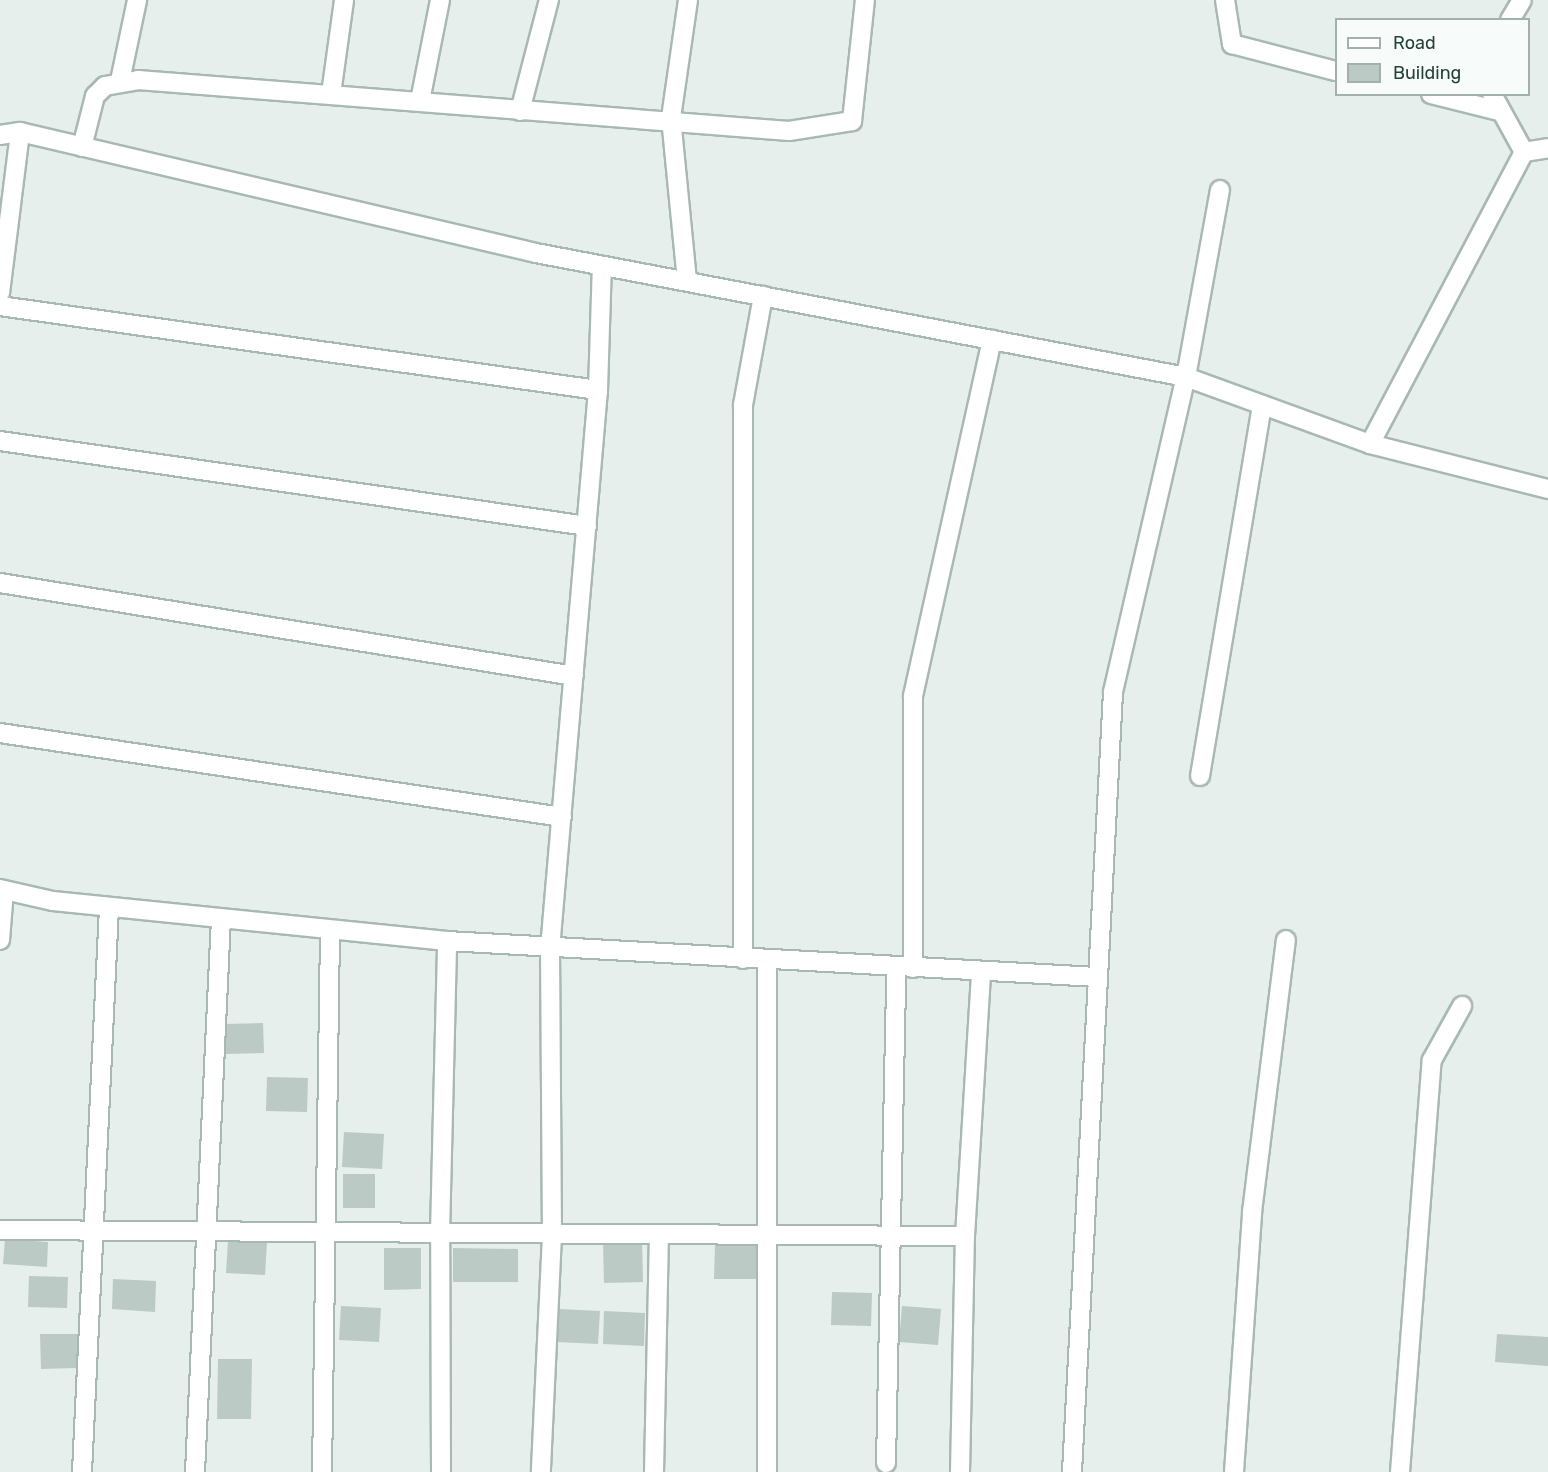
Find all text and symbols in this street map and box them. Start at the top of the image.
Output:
legend [1335,18,1530,96]
text: Road [1393,32,1436,54]
text: Building [1393,62,1461,84]

